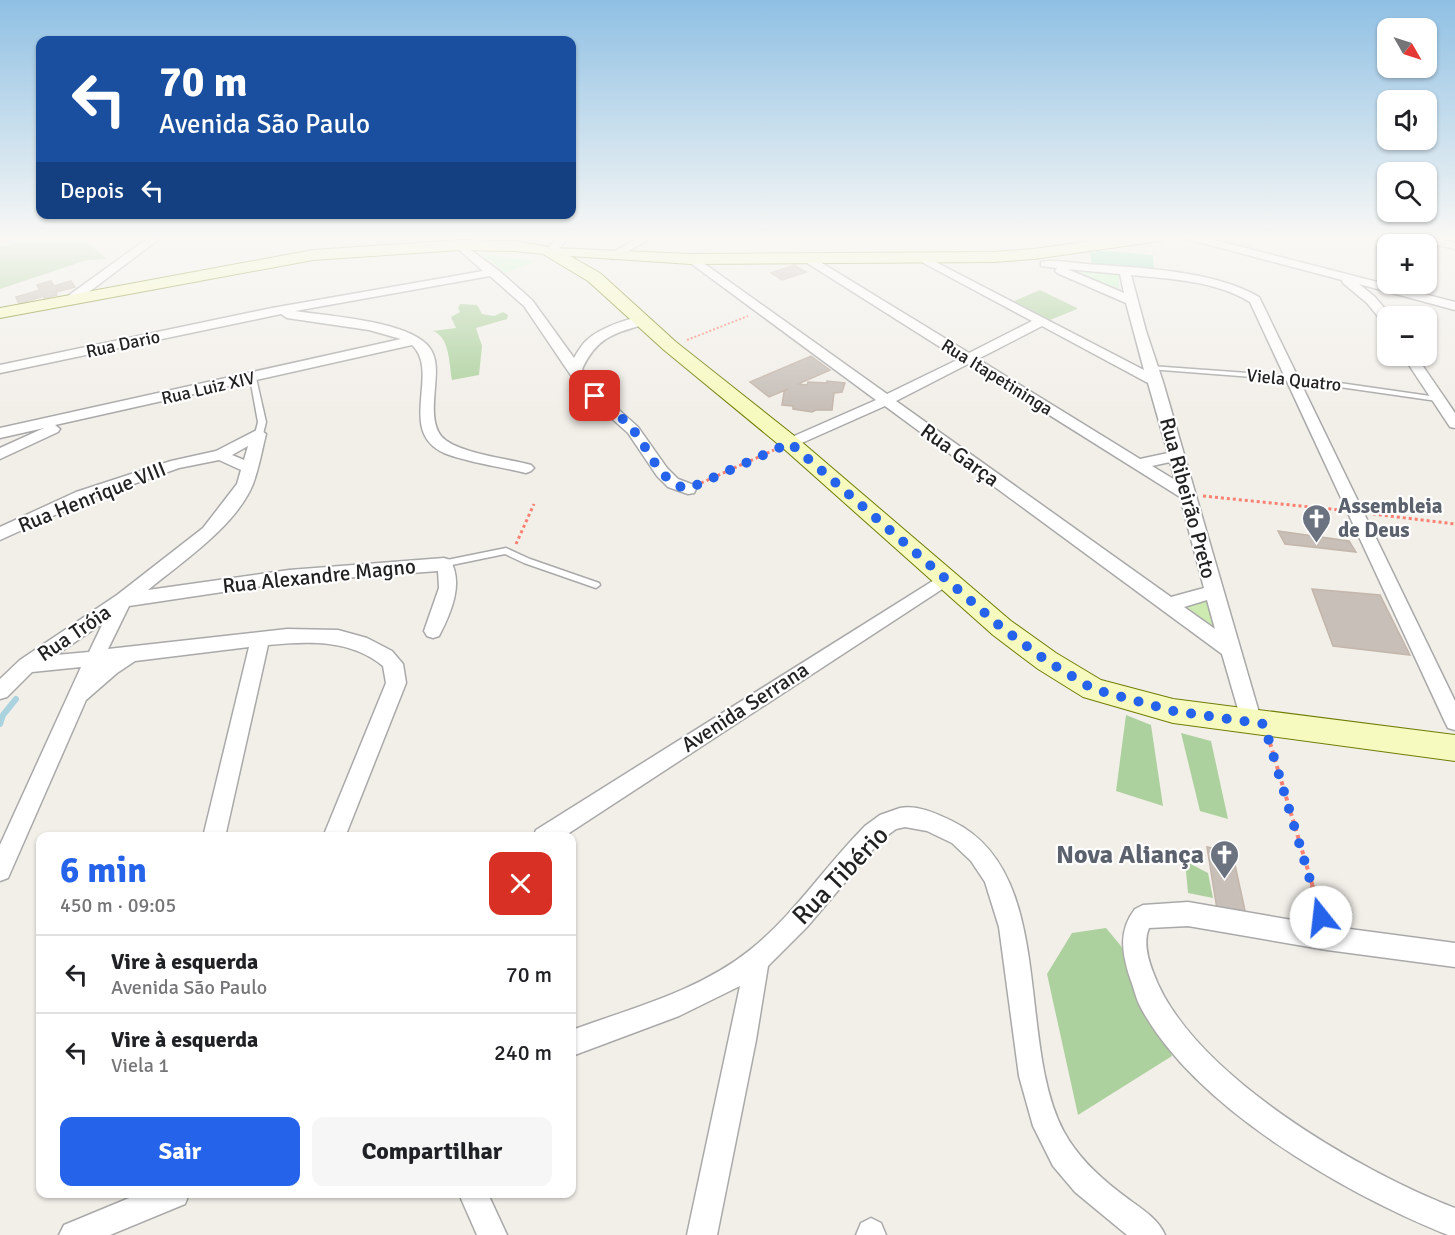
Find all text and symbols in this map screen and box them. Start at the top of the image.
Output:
north arrow [1377,18,1437,78]
map controls [1377,18,1437,366]
text: 70 m [159,57,248,108]
icon: left [60,60,138,138]
button: sound [1377,90,1437,150]
text: Avenida São Paulo [159,108,370,141]
button: search [1377,162,1437,222]
icon: left [136,174,169,207]
text: Depois [60,177,124,204]
button: + [1377,234,1437,294]
button: − [1377,306,1437,366]
street label: Rua Dario [84,325,162,363]
street label: Rua Itapetininga [937,334,1057,420]
street label: Viela Quatro [1246,364,1342,396]
street label: Rua Luiz XIV [159,366,257,409]
pin [569,370,620,421]
icon: arrive [578,379,611,412]
street label: Rua Ribeirão Preto [1154,415,1222,581]
street label: Rua Garça [916,418,1004,492]
street label: Rua Henrique VIII [14,456,170,538]
place label: Assembleia de Deus [1338,493,1443,543]
church icon: Assembleia de Deus [1301,502,1333,544]
street label: Rua Alexandre Magno [221,553,417,599]
street label: Rua Tróia [32,599,116,667]
street label: Avenida Serrana [677,656,813,758]
street label: Rua Tibério [786,820,896,932]
church icon: Nova Aliança [1209,838,1241,880]
place label: Nova Aliança [1056,839,1204,871]
text: 6 min [60,848,147,893]
button: close [489,852,552,915]
position arrow [1289,885,1353,949]
text: 450 m · 09:05 [60,893,176,918]
text: Vire à esquerda [111,948,258,975]
icon: left [60,958,93,991]
text: 70 m [506,961,552,988]
text: Avenida São Paulo [111,975,267,1000]
text: Vire à esquerda [111,1026,258,1053]
icon: left [60,1036,93,1069]
text: 240 m [494,1039,552,1066]
text: Viela 1 [111,1053,169,1078]
button: Sair [60,1117,300,1186]
button: Compartilhar [312,1117,552,1186]

